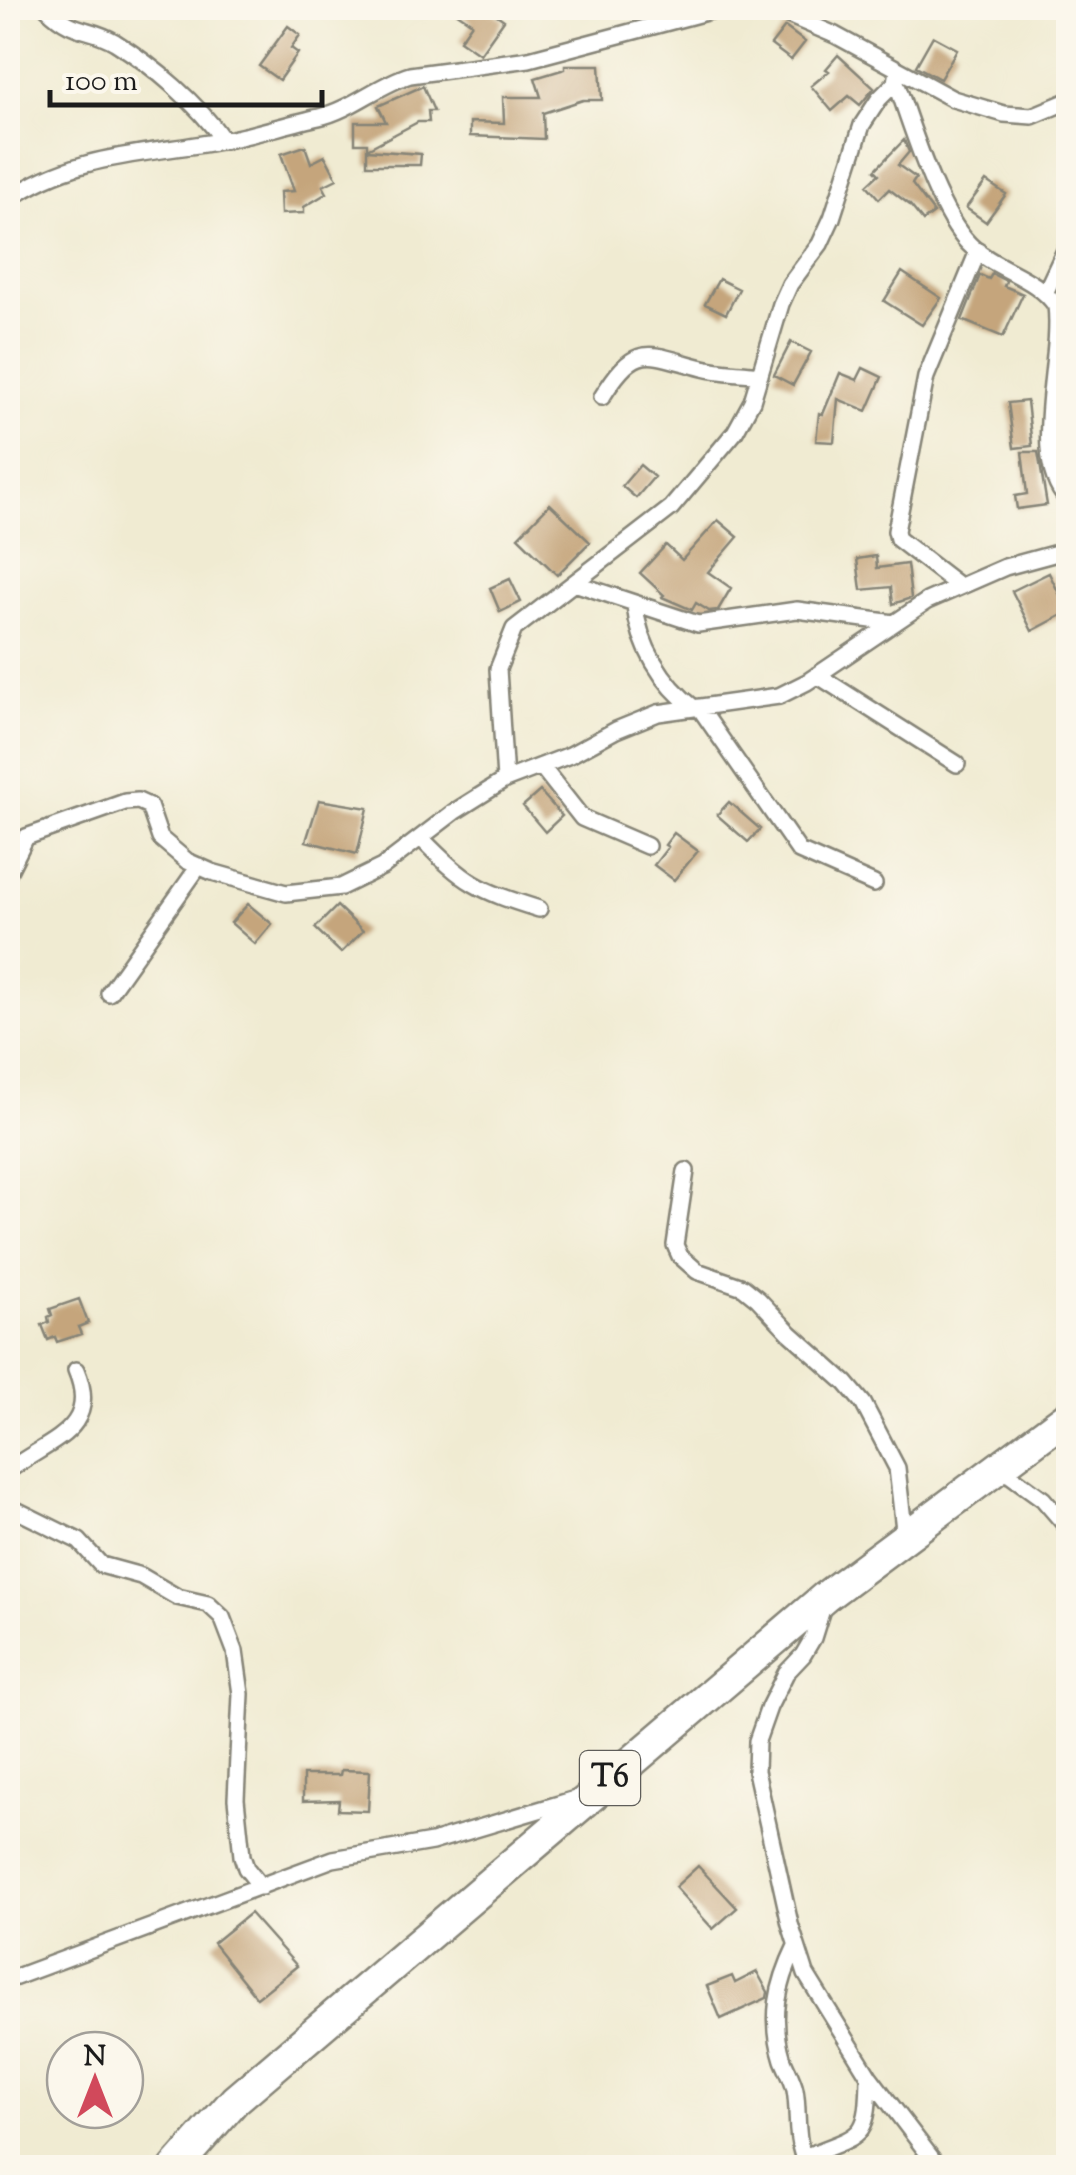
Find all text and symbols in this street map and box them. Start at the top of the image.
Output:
scale bar [50,45,322,107]
text: 100 m [65,61,138,104]
road number: T6 [580,1751,640,1805]
north arrow [45,2030,145,2130]
text: N [84,2038,106,2078]

